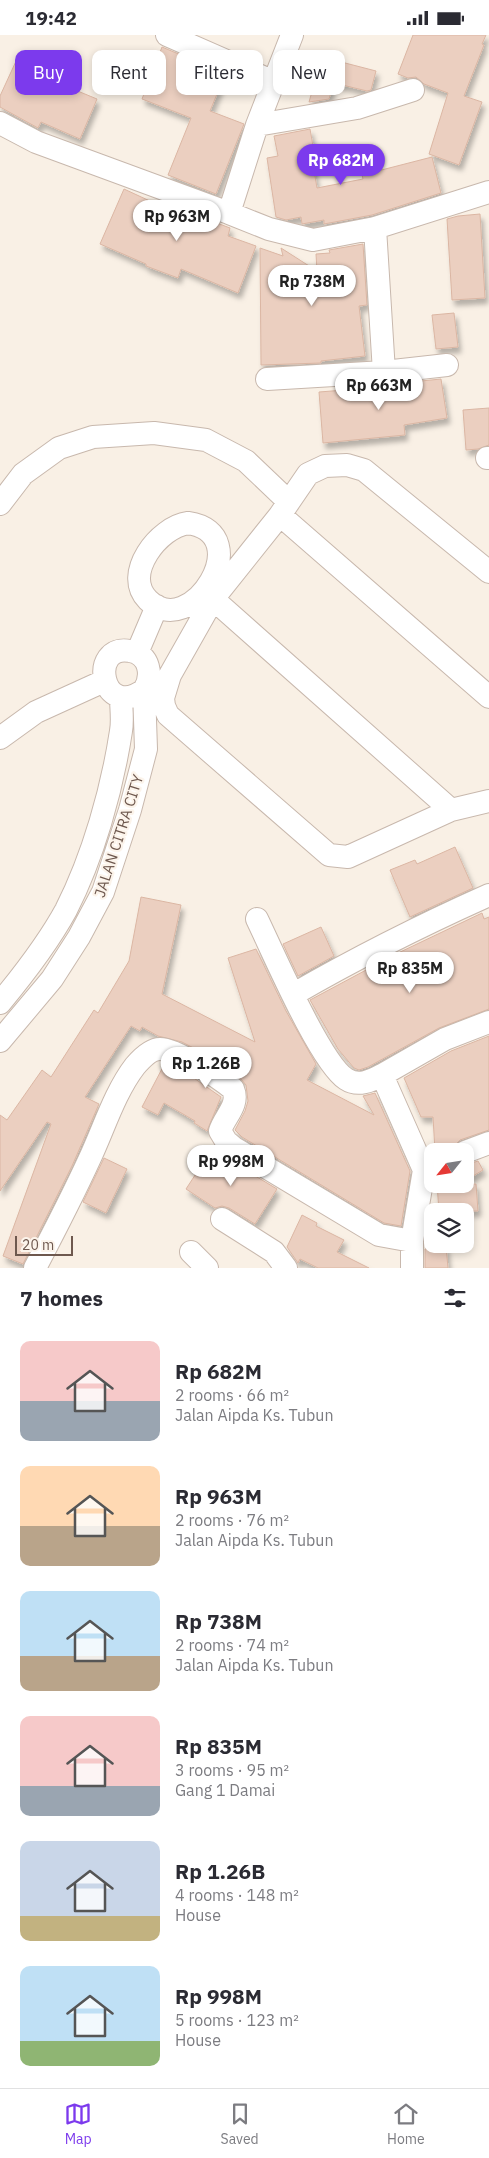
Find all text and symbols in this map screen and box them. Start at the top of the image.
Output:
text: 19:42 [25,6,77,30]
chip: Buy [15,50,82,95]
chip: Rent [92,50,166,95]
chip: Filters [176,50,263,95]
chip: New [273,50,345,95]
pin: Rp 682M [295,143,387,186]
text: Rp 682M [308,150,374,170]
pin: Rp 963M [131,199,223,242]
text: Rp 963M [144,206,210,226]
pin: Rp 738M [266,265,358,307]
text: Rp 738M [279,271,345,291]
pin: Rp 663M [333,369,425,411]
text: Rp 663M [346,375,412,395]
street label: JALAN CITRA CITY [90,772,147,900]
pin: Rp 835M [364,951,456,994]
text: Rp 835M [377,958,443,978]
pin: Rp 1.26B [154,1047,258,1089]
text: Rp 1.26B [172,1053,240,1073]
north arrow [424,1143,474,1193]
map controls [424,1143,474,1253]
pin: Rp 998M [185,1145,277,1187]
text: Rp 998M [198,1151,264,1171]
button: layers [424,1203,474,1253]
scale bar [15,1233,72,1256]
text: 20 m [22,1236,54,1254]
text: 7 homes [20,1284,103,1312]
icon: filters [441,1284,469,1312]
text: Rp 682M [175,1357,262,1385]
icon: home [60,1361,120,1421]
text: 2 rooms · 66 m² [175,1385,289,1405]
text: Jalan Aipda Ks. Tubun [175,1405,333,1425]
text: Rp 963M [175,1482,262,1510]
icon: home [60,1486,120,1546]
text: 2 rooms · 76 m² [175,1510,289,1530]
text: Jalan Aipda Ks. Tubun [175,1530,333,1550]
text: Rp 738M [175,1607,262,1635]
icon: home [60,1611,120,1671]
text: 2 rooms · 74 m² [175,1635,289,1655]
text: Jalan Aipda Ks. Tubun [175,1655,333,1675]
text: Rp 835M [175,1732,262,1760]
icon: home [60,1736,120,1796]
text: 3 rooms · 95 m² [175,1760,289,1780]
text: Gang 1 Damai [175,1780,275,1800]
text: Rp 1.26B [175,1857,265,1885]
icon: home [60,1861,120,1921]
text: 4 rooms · 148 m² [175,1885,299,1905]
text: House [175,1905,221,1925]
text: Rp 998M [175,1982,262,2010]
icon: home [60,1986,120,2046]
text: 5 rooms · 123 m² [175,2010,299,2030]
text: House [175,2030,221,2050]
tab: Map [64,2100,92,2148]
tab: Saved [221,2100,259,2148]
tab: Home [387,2100,425,2148]

